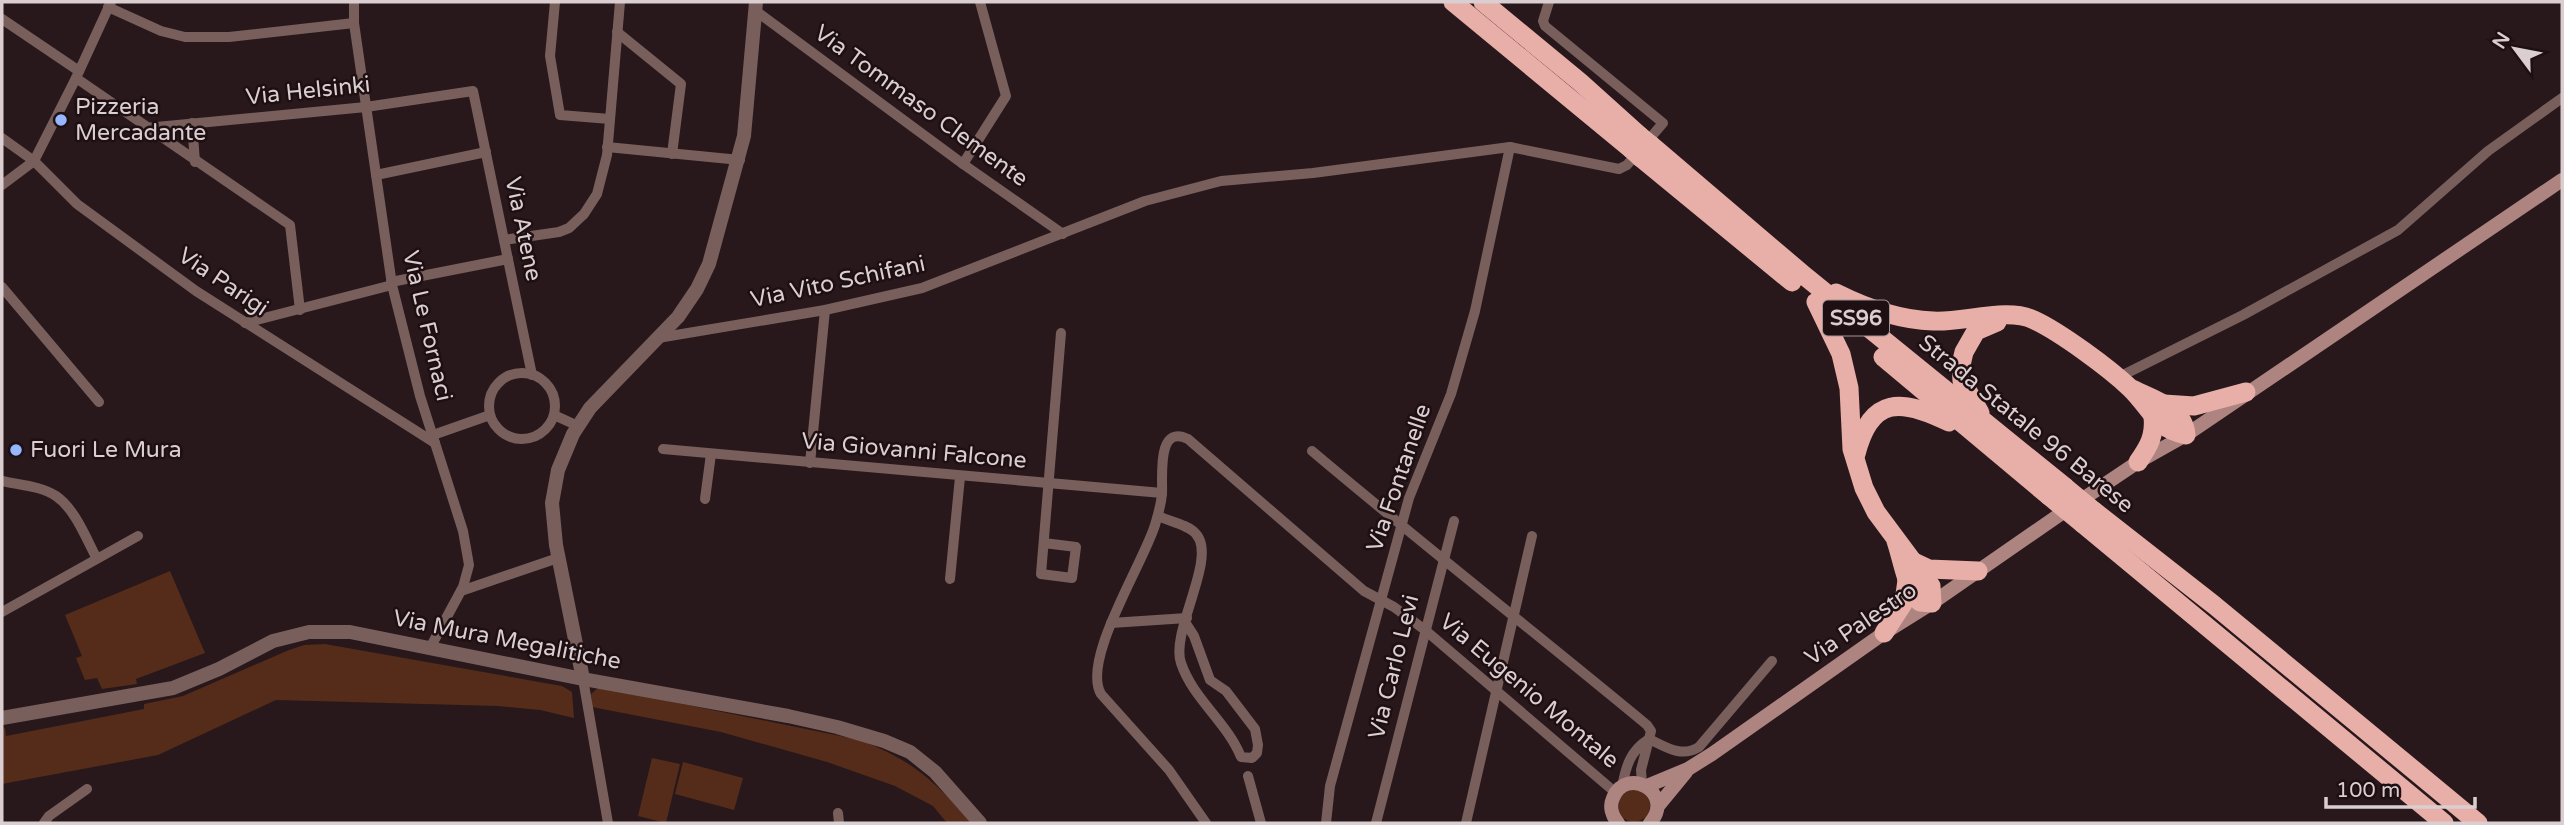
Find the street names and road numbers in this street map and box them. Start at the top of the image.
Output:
street label: Via Tommaso Clemente [809,19,1033,193]
street label: Via Helsinki [244,71,372,111]
street label: Via Atene [498,174,548,284]
street label: Via Parigi [173,242,273,322]
street label: Via Le Fornaci [396,248,458,404]
street label: Via Vito Schifani [748,250,928,314]
road number: SS96 [1823,300,1889,336]
street label: Strada Statale 96 Barese [1913,329,2139,519]
street label: Via Fontanelle [1361,400,1437,556]
street label: Via Giovanni Falcone [800,427,1028,475]
street label: Via Palestro [1800,576,1922,672]
street label: Via Carlo Levi [1363,592,1425,742]
street label: Via Mura Megalitiche [391,604,623,676]
street label: Via Eugenio Montale [1433,608,1625,774]

